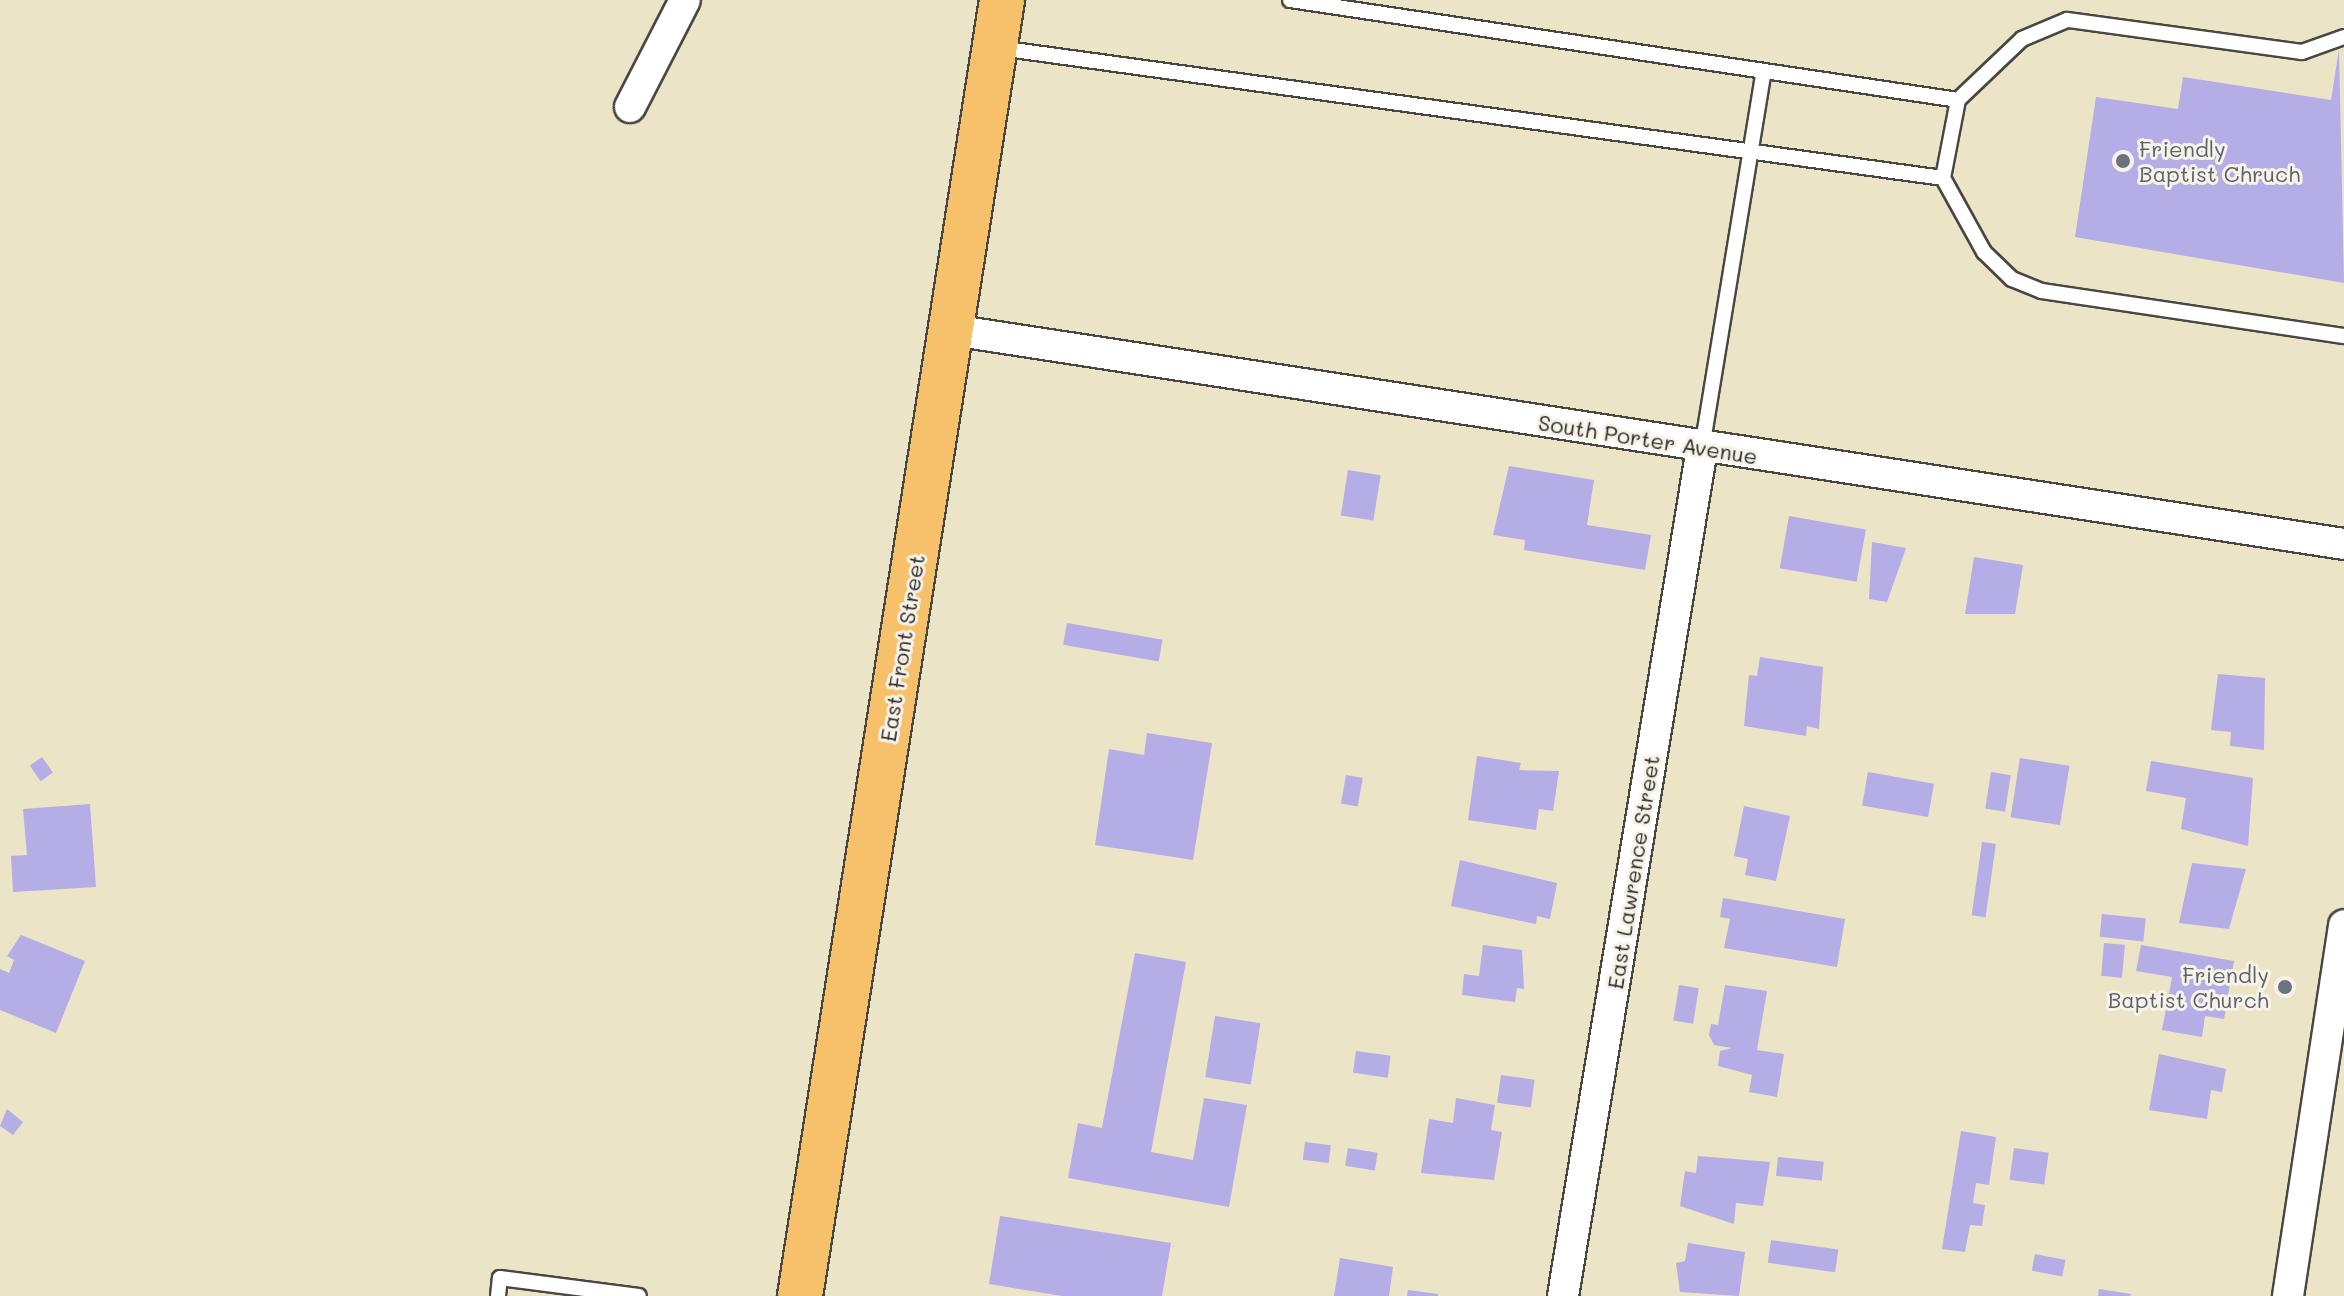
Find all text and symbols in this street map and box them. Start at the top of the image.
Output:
place label: Friendly Baptist Chruch [2139,135,2300,186]
marker: Friendly Baptist Chruch [2114,152,2132,170]
street label: South Porter Avenue [1536,409,1760,469]
street label: East Front Street [874,553,930,743]
street label: East Lawrence Street [1601,753,1665,991]
place label: Friendly Baptist Church [2108,961,2269,1012]
marker: Friendly Baptist Church [2276,978,2294,996]

